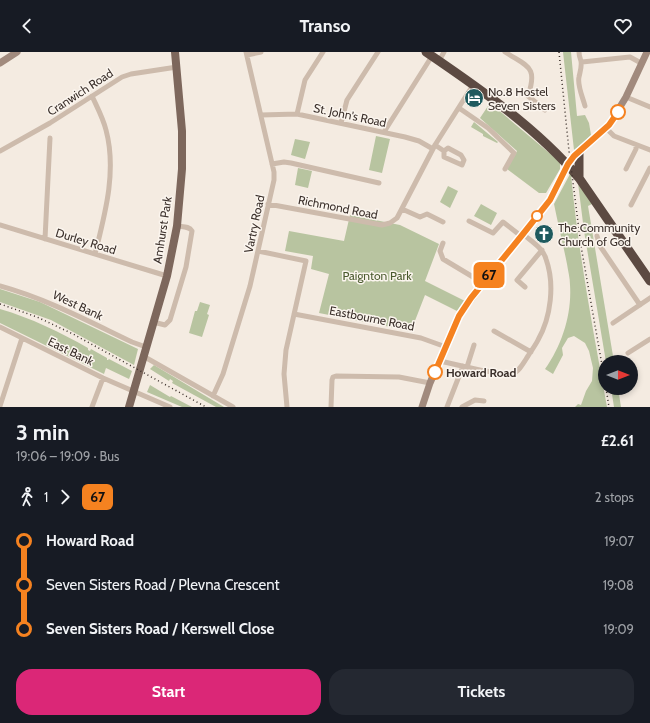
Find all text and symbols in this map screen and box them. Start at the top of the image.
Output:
icon: back [16,15,38,37]
text: Transo [299,15,351,37]
icon: heart [612,15,634,37]
street label: Cranwich Road [44,65,116,119]
place label: No.8 Hostel Seven Sisters [488,84,556,113]
hotel icon: No.8 Hostel Seven Sisters [463,87,485,109]
street label: St. John's Road [312,100,388,130]
unlabelled marker [610,104,626,120]
street label: Richmond Road [297,192,379,222]
street label: Vartry Road [241,194,267,254]
street label: Amhurst Park [149,195,175,265]
unlabelled marker [531,210,543,222]
place label: The Community Church of God [558,220,640,249]
church icon: The Community Church of God [533,223,555,245]
street label: Durley Road [54,225,118,257]
line badge: 67 [471,262,507,288]
text: 67 [481,266,497,284]
park label: Paignton Park [342,268,412,283]
street label: West Bank [50,287,106,323]
street label: Eastbourne Road [328,302,416,334]
street label: East Bank [46,333,97,369]
north arrow [598,355,638,395]
map controls [598,355,638,395]
marker: Howard Road [427,364,443,380]
place label: Howard Road [446,365,517,380]
text: 3 min [16,419,69,446]
text: £2.61 [601,432,634,450]
text: 19:06 – 19:09 · Bus [16,448,119,464]
icon: walk [16,486,38,508]
icon: forward [54,486,76,508]
text: 67 [90,488,105,506]
text: 1 [44,489,48,505]
text: 2 stops [595,489,634,505]
text: Howard Road [46,532,134,550]
text: 19:07 [604,533,634,549]
text: Seven Sisters Road / Plevna Crescent [46,576,279,594]
text: 19:08 [603,577,634,593]
text: Seven Sisters Road / Kerswell Close [46,620,274,638]
text: 19:09 [603,621,634,637]
button: Start [16,669,321,715]
button: Tickets [329,669,634,715]

